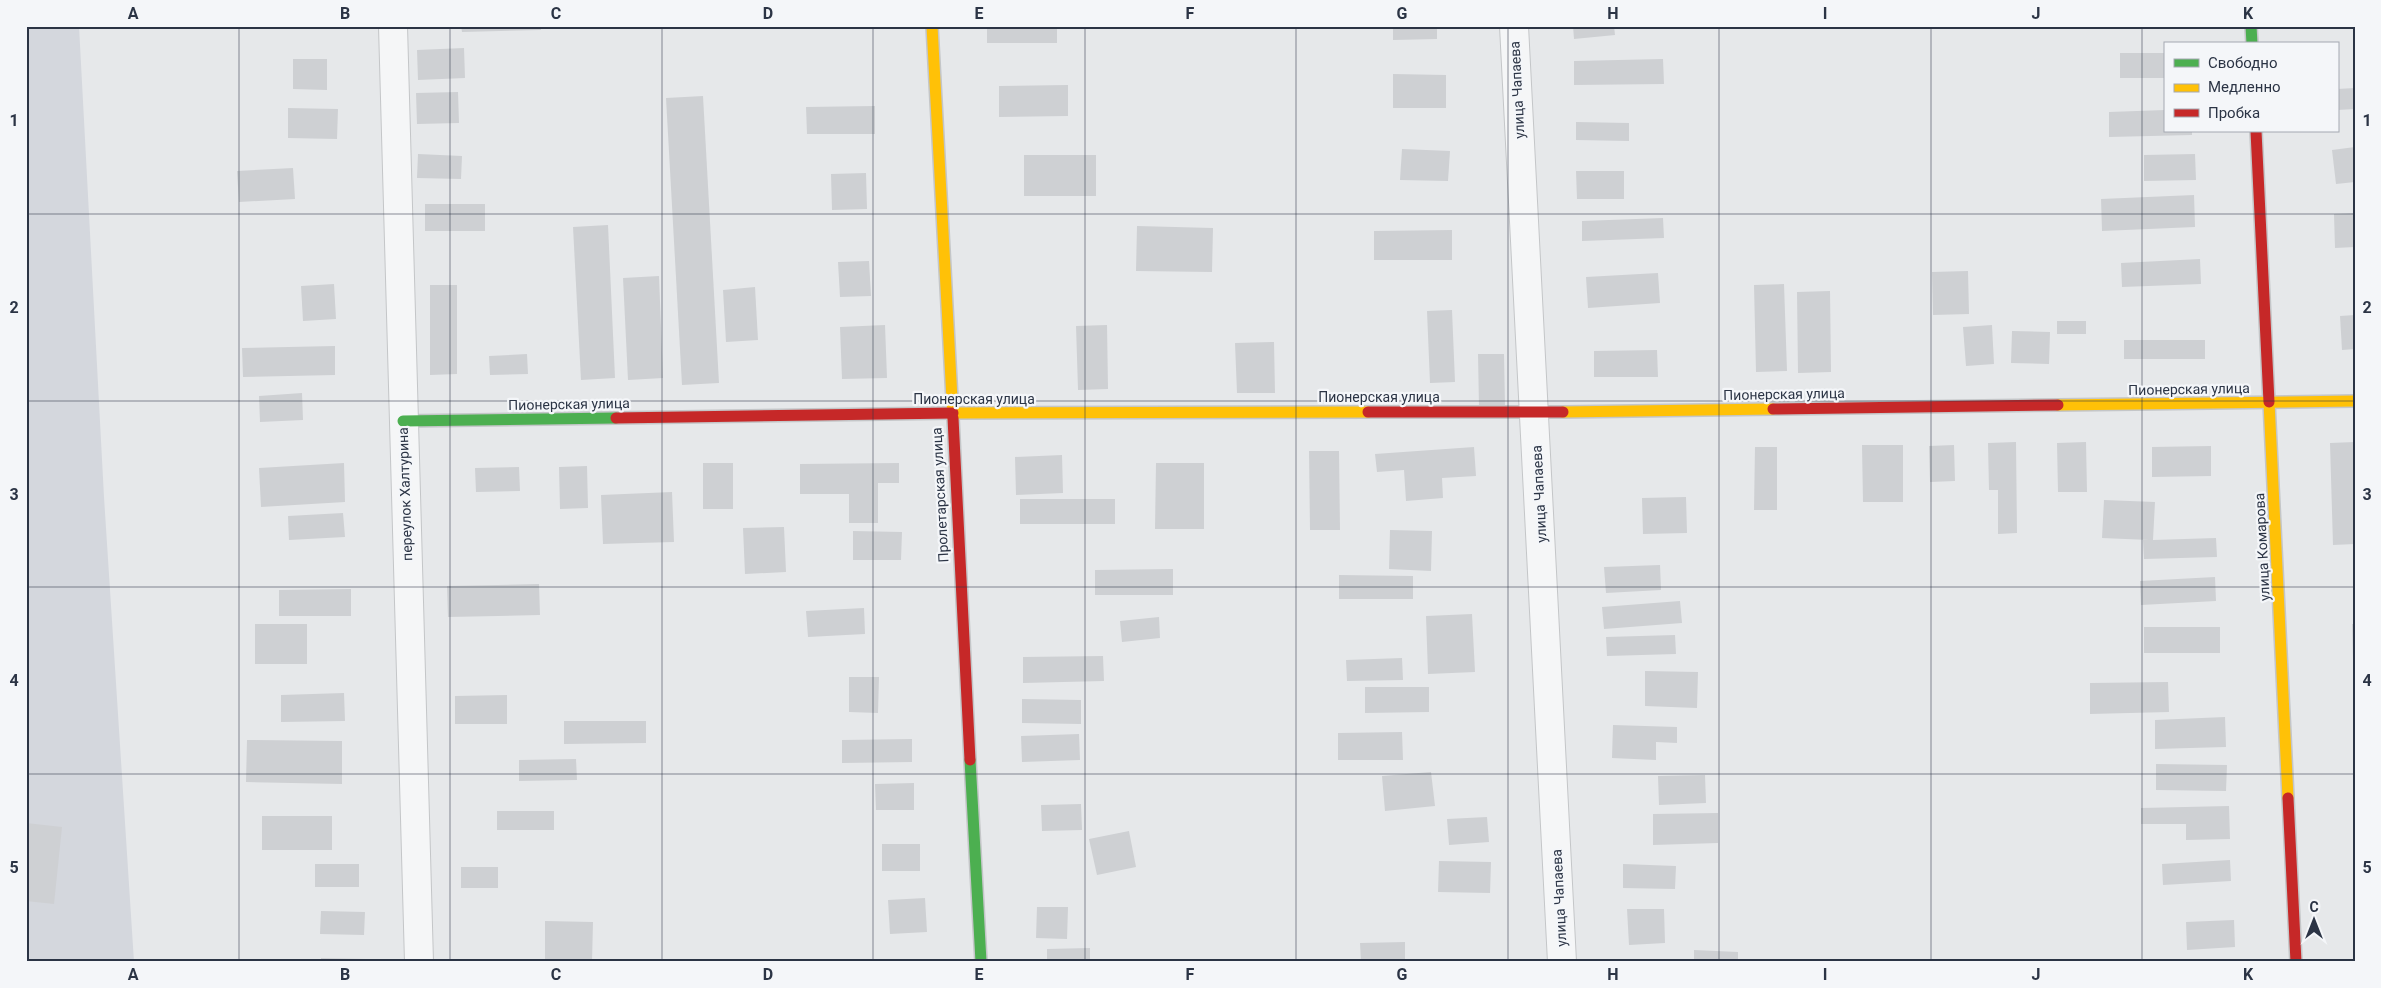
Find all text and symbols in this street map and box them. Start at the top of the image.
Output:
text: A [128,4,139,23]
text: B [340,4,350,23]
text: C [551,4,561,23]
text: D [763,4,773,23]
text: E [975,4,984,23]
text: F [1186,4,1195,23]
text: G [1397,4,1408,23]
text: H [1607,4,1619,23]
text: I [1823,4,1827,23]
text: J [2032,4,2040,23]
text: K [2243,4,2254,23]
street label: улица Чапаева [1506,41,1528,139]
legend [2164,42,2338,132]
text: Свободно [2208,54,2277,72]
text: Медленно [2208,78,2281,96]
text: Пробка [2208,104,2260,122]
text: 1 [9,111,19,130]
text: 1 [2362,111,2372,130]
text: 2 [9,298,19,317]
text: 2 [2362,298,2372,317]
street label: Пионерская улица [2128,380,2250,398]
street label: Пионерская улица [1723,385,1845,403]
street label: Пионерская улица [1318,389,1440,405]
street label: Пионерская улица [913,391,1035,407]
street label: Пионерская улица [508,395,630,413]
street label: переулок Халтурина [395,427,415,561]
street label: Пролетарская улица [928,427,952,563]
street label: улица Чапаева [1528,445,1550,543]
text: 3 [9,485,19,504]
text: 3 [2362,485,2372,504]
street label: улица Комарова [2251,493,2273,601]
text: 4 [9,671,19,690]
text: 4 [2362,671,2372,690]
street label: улица Чапаева [1548,849,1570,947]
text: 5 [9,858,19,877]
text: 5 [2362,858,2372,877]
north arrow [2288,896,2338,946]
text: С [2309,899,2319,915]
text: A [128,965,139,984]
text: B [340,965,350,984]
text: C [551,965,561,984]
text: D [763,965,773,984]
text: E [975,965,984,984]
text: F [1186,965,1195,984]
text: G [1397,965,1408,984]
text: H [1607,965,1619,984]
text: I [1823,965,1827,984]
text: J [2032,965,2040,984]
text: K [2243,965,2254,984]

